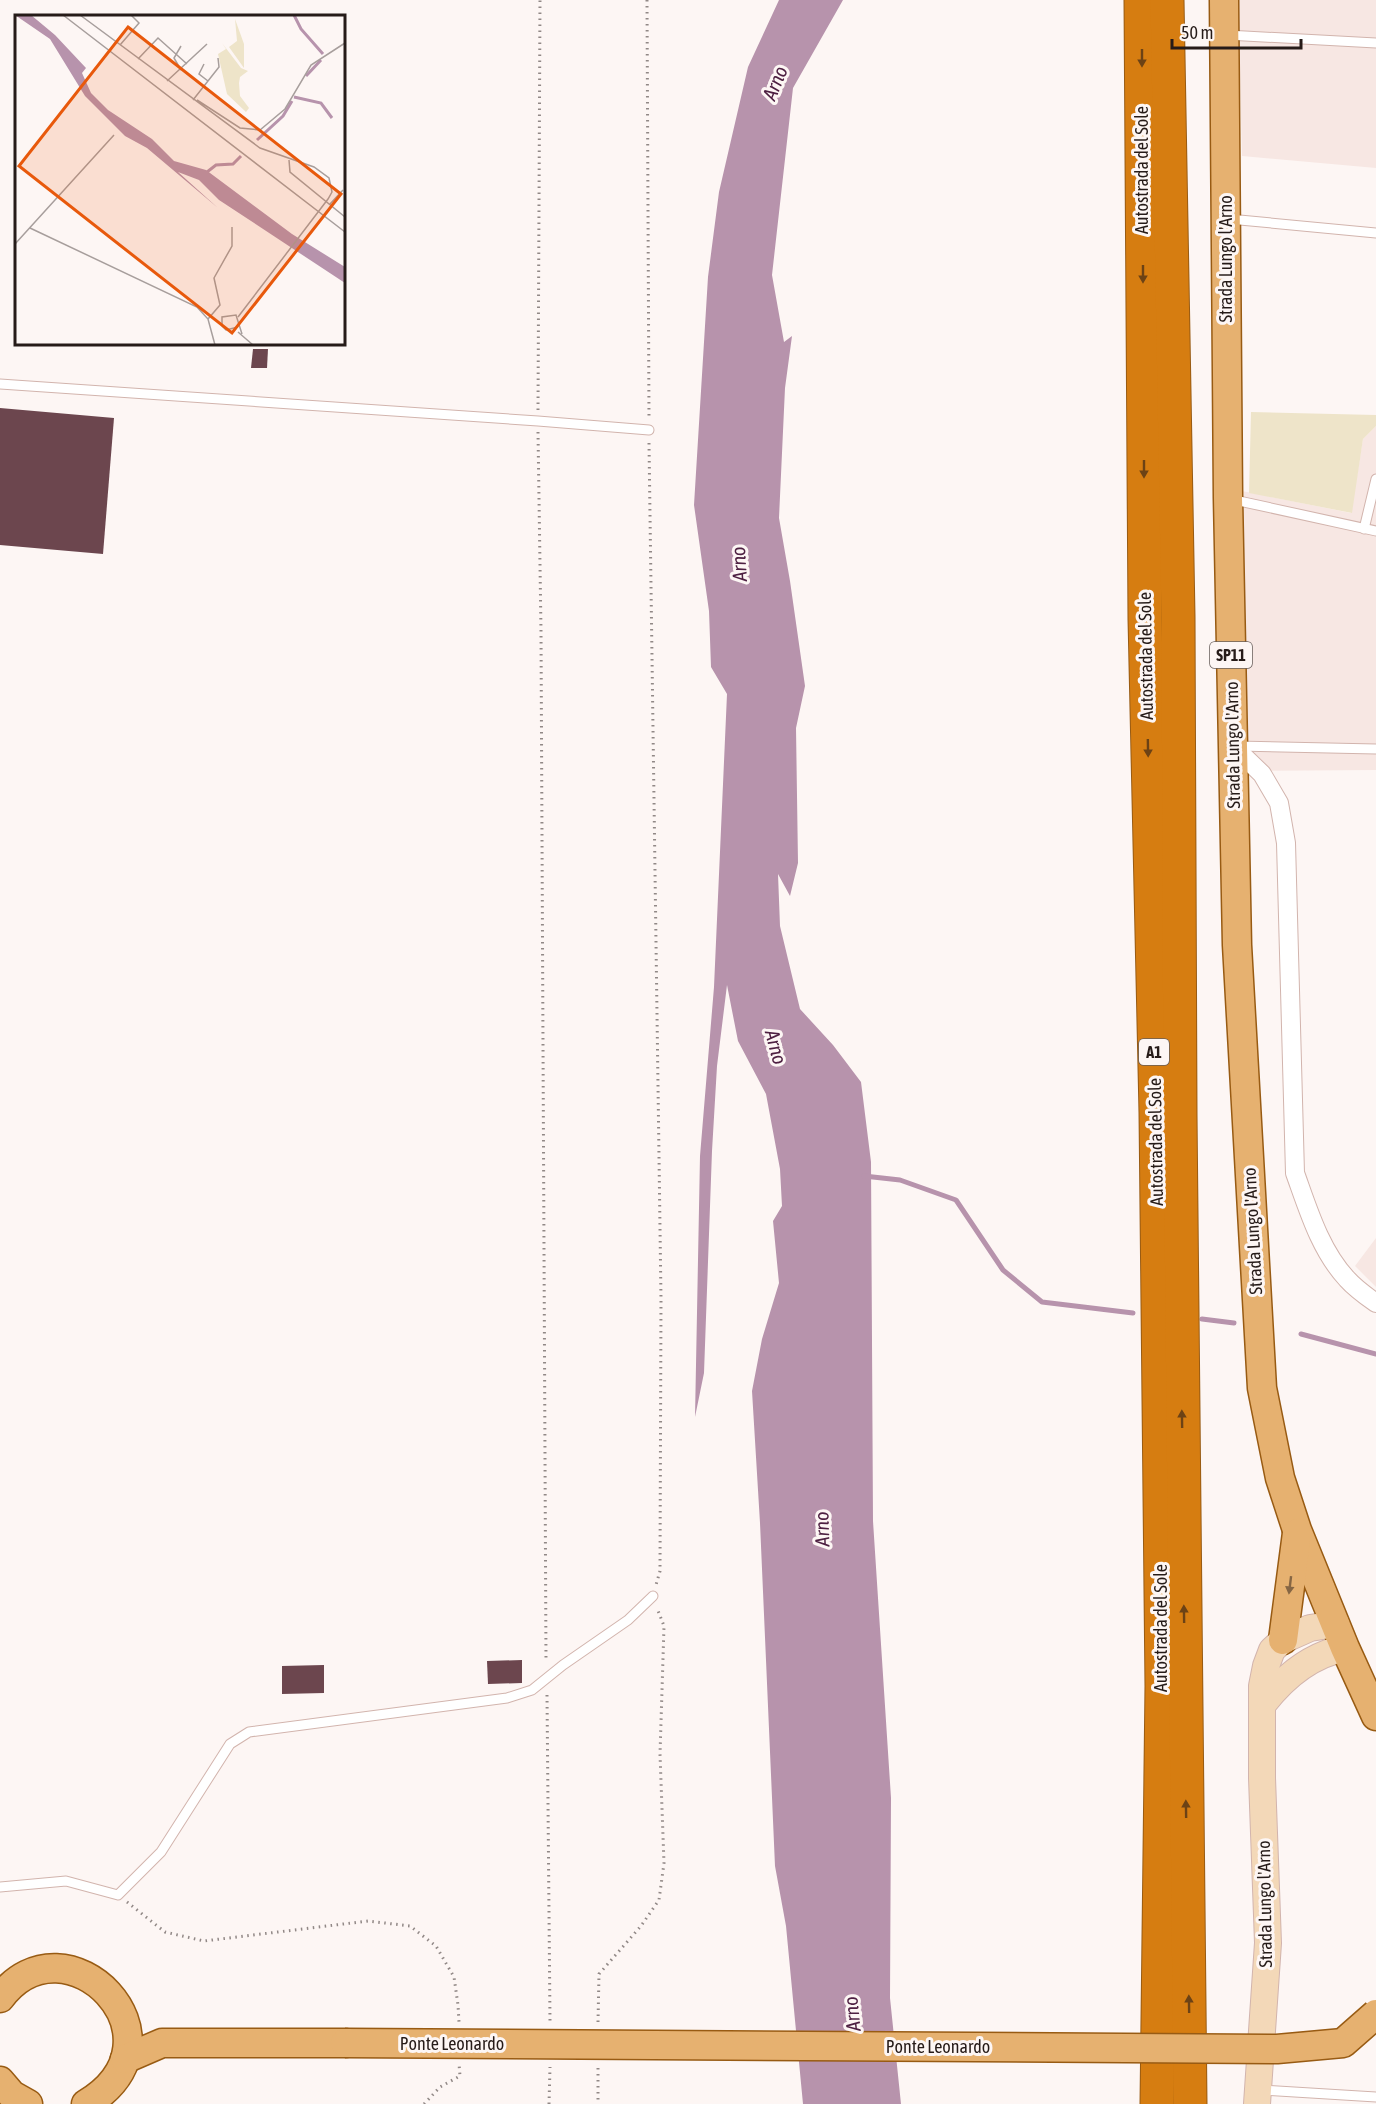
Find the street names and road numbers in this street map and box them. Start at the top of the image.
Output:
street label: Autostrada del Sole [1131,106,1152,234]
street label: Strada Lungo l'Arno [1215,195,1236,323]
street label: Autostrada del Sole [1134,592,1157,720]
road number: SP11 [1210,642,1252,668]
street label: Strada Lungo l'Arno [1221,681,1244,809]
road number: A1 [1139,1039,1169,1065]
street label: Autostrada del Sole [1144,1078,1167,1206]
street label: Strada Lungo l'Arno [1239,1167,1266,1295]
street label: Autostrada del Sole [1150,1564,1171,1692]
street label: Strada Lungo l'Arno [1253,1840,1276,1968]
street label: Ponte Leonardo [400,2033,504,2054]
street label: Ponte Leonardo [886,2036,990,2057]

